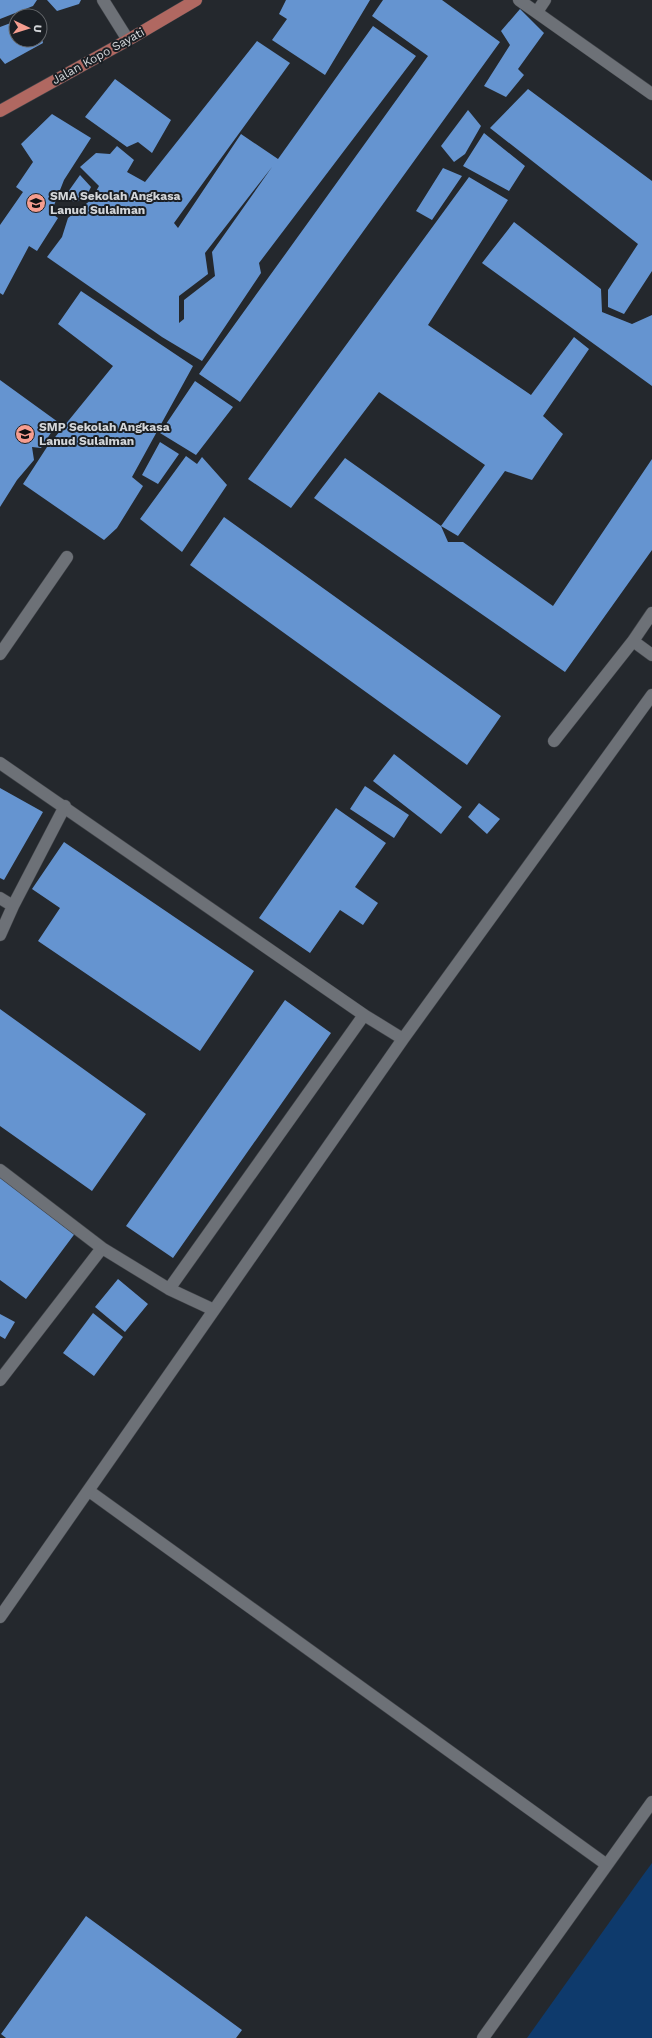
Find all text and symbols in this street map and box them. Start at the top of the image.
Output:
north arrow [8,8,48,48]
text: U [31,24,44,33]
street label: Jalan Kopo Sayati [49,25,147,87]
place label: SMA Sekolah Angkasa Lanud Sulaiman [50,189,181,217]
school or university icon: SMA Sekolah Angkasa Lanud Sulaiman [25,192,47,214]
place label: SMP Sekolah Angkasa Lanud Sulaiman [39,420,170,448]
school or university icon: SMP Sekolah Angkasa Lanud Sulaiman [14,423,36,445]

